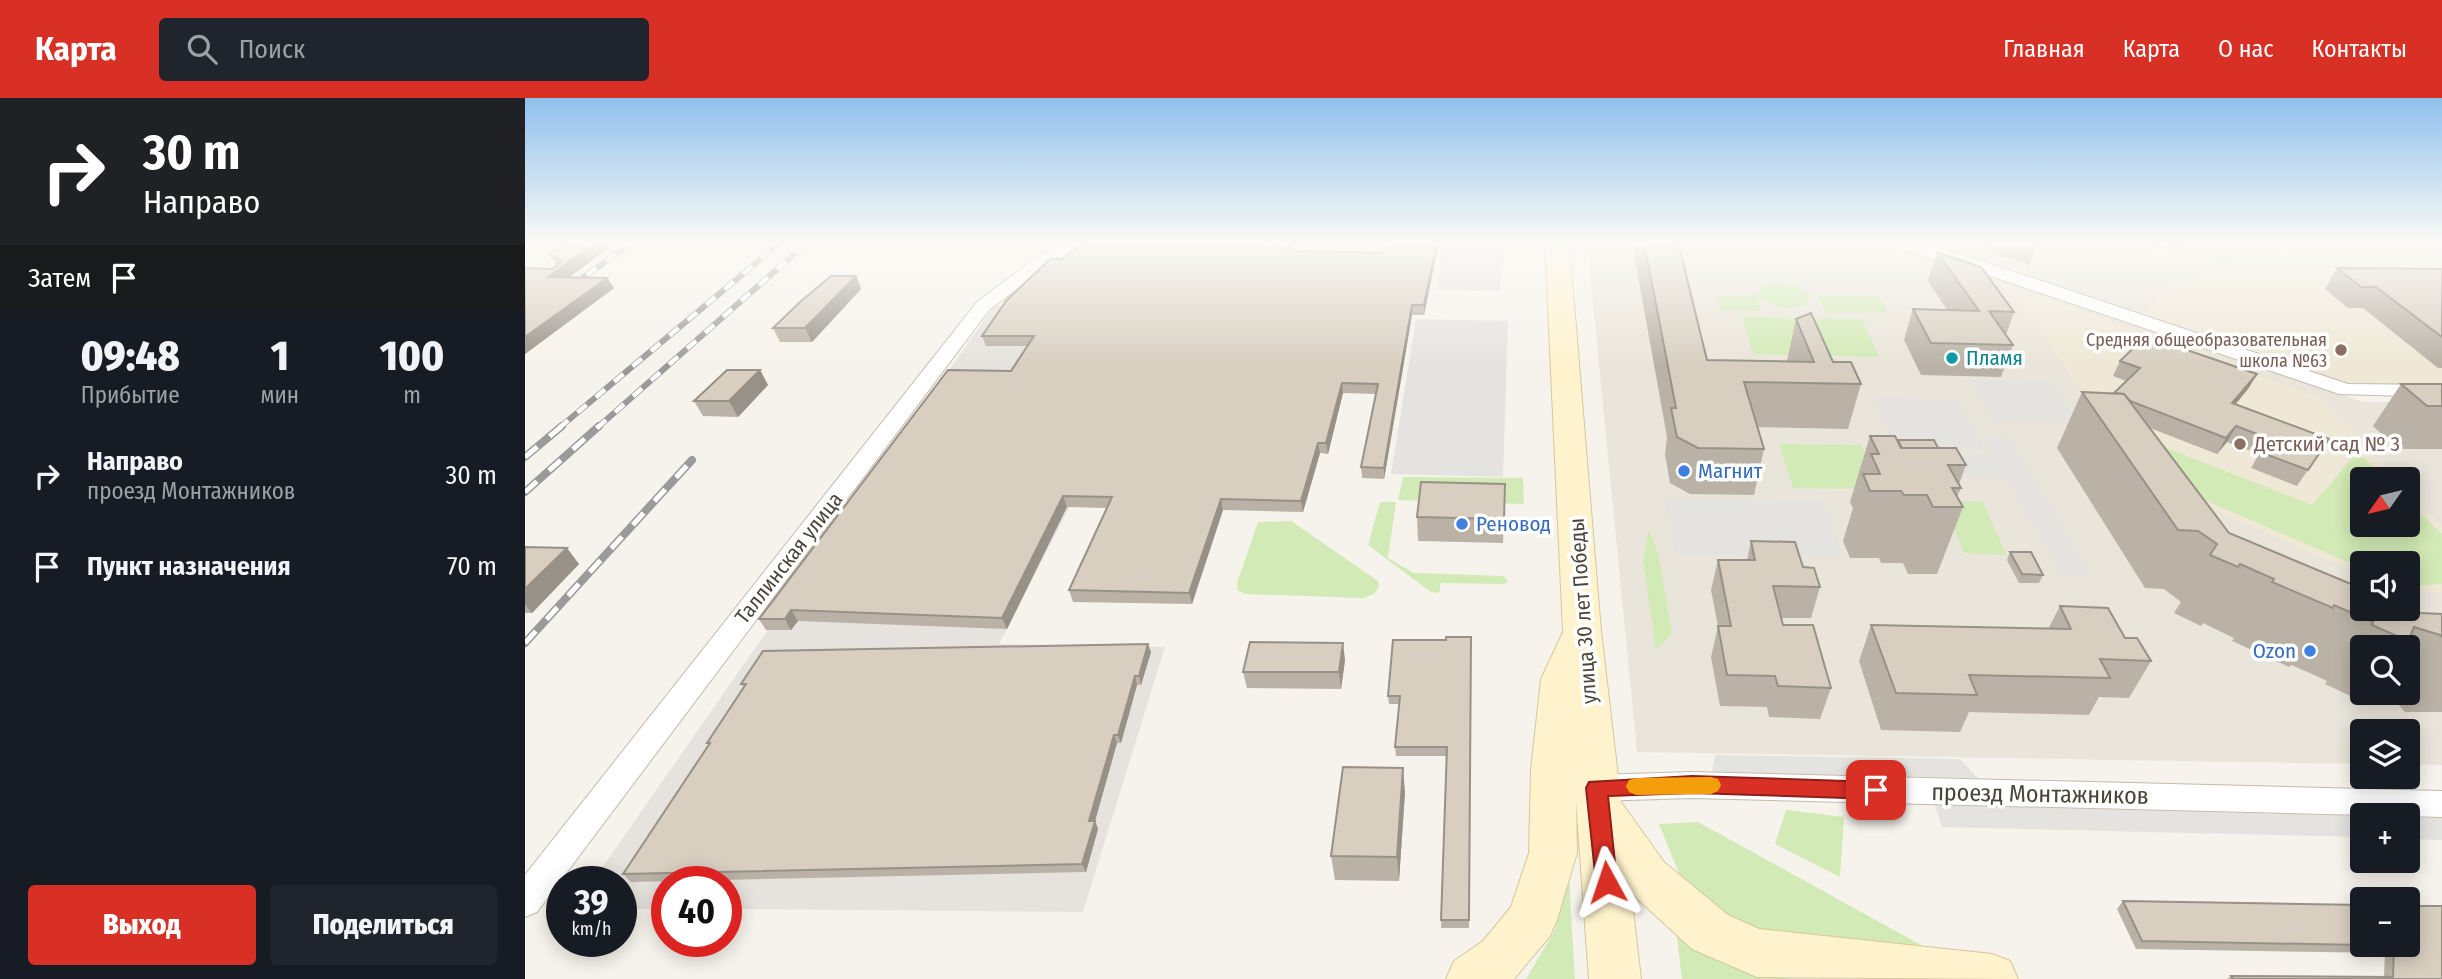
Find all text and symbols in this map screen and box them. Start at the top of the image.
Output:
search box [159,18,649,81]
text: Карта [35,29,117,69]
icon: search [183,30,221,68]
text: Поиск [239,34,305,65]
text: Главная [2003,35,2085,63]
text: Карта [2123,35,2180,63]
text: О нас [2218,35,2273,63]
text: Контакты [2311,35,2407,63]
text: 30 m [143,123,241,182]
icon: right [28,126,119,217]
text: Направо [143,183,260,221]
icon: arrive [105,259,143,297]
text: Затем [28,263,91,294]
place label: Средняя общеобразовательная школа №63 [2086,329,2327,372]
text: 09:48 [81,331,180,381]
text: 1 [271,331,289,381]
text: 100 [380,331,444,381]
marker: Средняя общеобразовательная школа №63 [2333,342,2349,358]
place label: Пламя [1966,345,2023,371]
marker: Пламя [1944,350,1960,366]
text: Прибытие [81,381,180,409]
text: мин [260,381,299,409]
text: m [403,381,421,409]
place label: Детский сад № 3 [2253,431,2400,457]
marker: Детский сад № 3 [2232,436,2248,452]
text: Направо [87,446,183,477]
icon: right [28,457,66,495]
place label: Магнит [1698,458,1763,484]
text: 30 m [446,460,497,491]
marker: Магнит [1676,463,1692,479]
north arrow [2350,467,2420,537]
map controls [2350,467,2420,957]
text: проезд Монтажников [87,477,295,505]
street label: Таллинская улица [730,487,848,629]
place label: Реновод [1476,511,1551,537]
marker: Реновод [1454,516,1470,532]
street label: улица 30 лет Победы [1564,517,1602,705]
icon: arrive [28,548,66,586]
text: Пункт назначения [87,551,291,582]
text: 70 m [447,551,497,582]
button: sound [2350,551,2420,621]
button: search [2350,635,2420,705]
place label: Ozon [2253,638,2296,664]
marker: Ozon [2302,643,2318,659]
button: layers [2350,719,2420,789]
pin [1846,760,1906,820]
icon: arrive [1857,771,1895,809]
street label: проезд Монтажников [1931,778,2149,810]
button: + [2350,803,2420,873]
position arrow [1570,845,1644,919]
speed limit sign: 40 [651,866,742,957]
text: 39 [574,881,609,923]
button: Выход [28,885,256,965]
button: Поделиться [270,885,497,965]
button: − [2350,887,2420,957]
text: km/h [571,918,612,940]

